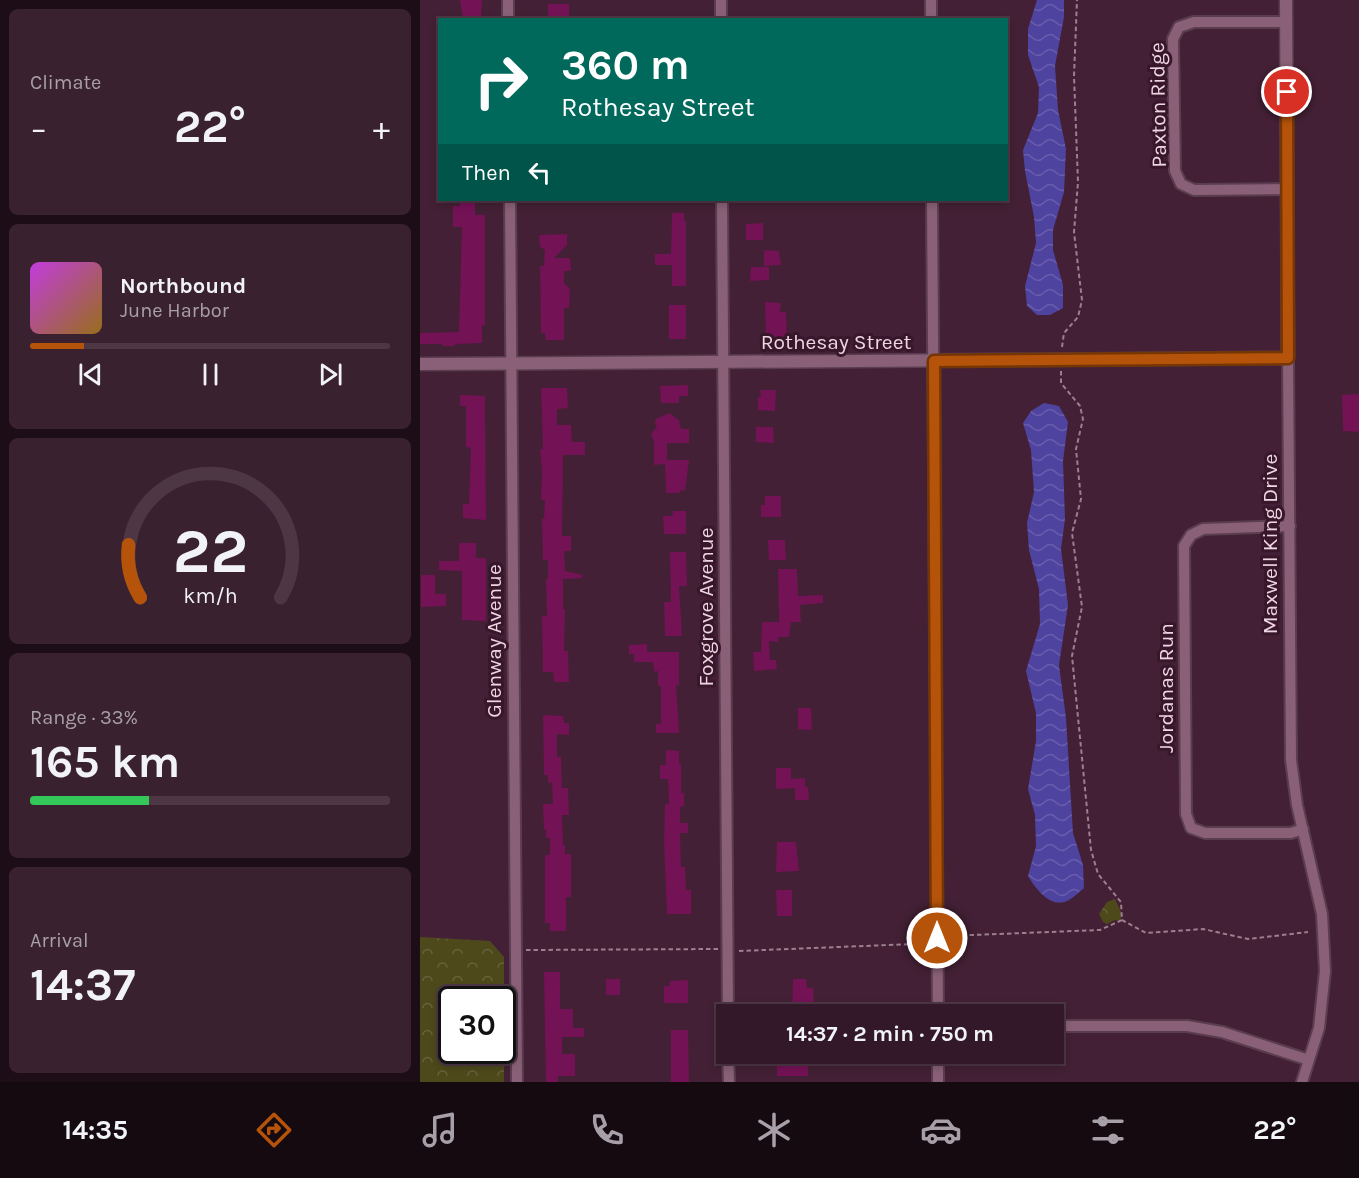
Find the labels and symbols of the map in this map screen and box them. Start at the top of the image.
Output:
street label: Paxton Ridge [1145,42,1171,168]
pin [1261,66,1312,117]
street label: Rothesay Street [761,330,911,354]
street label: Maxwell King Drive [1258,454,1282,634]
street label: Foxgrove Avenue [694,528,718,687]
street label: Glenway Avenue [482,564,506,718]
street label: Jordanas Run [1154,623,1178,753]
position arrow [905,906,969,970]
speed limit sign: 30 [438,986,516,1064]

